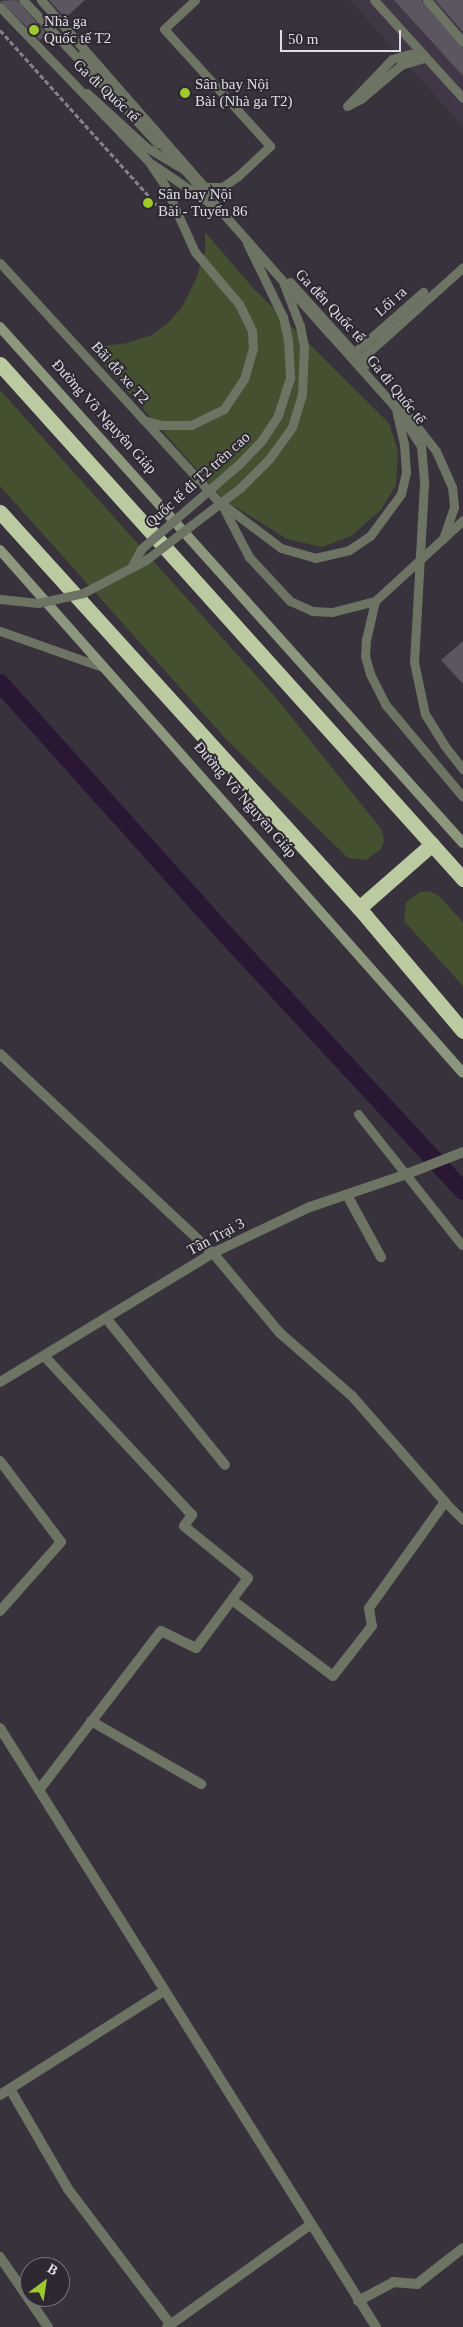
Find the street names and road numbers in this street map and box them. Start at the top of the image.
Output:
street label: Ga đi Quốc tế [69,56,143,126]
street label: Ga đến Quốc tế [291,266,369,346]
street label: Lối ra [372,283,410,321]
street label: Bãi đỗ xe T2 [87,338,153,408]
street label: Ga đi Quốc tế [363,352,429,428]
street label: Đường Võ Nguyên Giáp [48,356,160,478]
street label: Quốc tế đi T2 trên cao [142,428,254,532]
street label: Đường Võ Nguyên Giáp [190,738,300,862]
street label: Tân Trại 3 [184,1214,248,1260]

